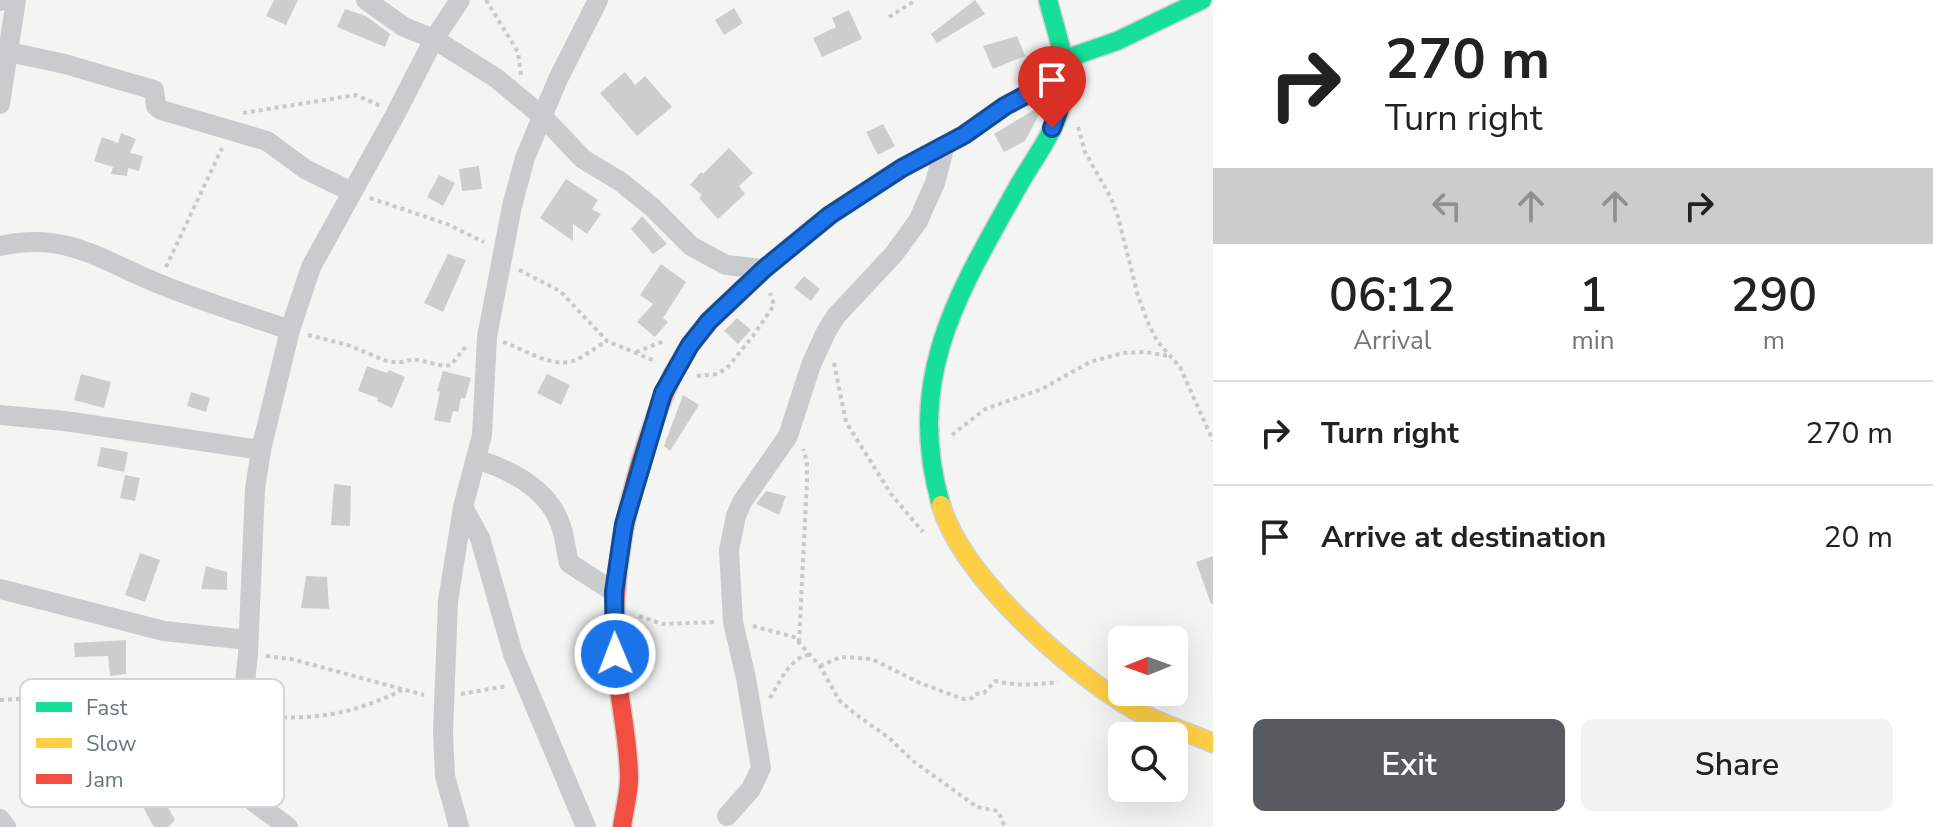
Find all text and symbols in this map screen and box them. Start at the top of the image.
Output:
text: 270 m [1385,21,1550,98]
icon: right [1253,32,1357,136]
pin [1018,46,1086,128]
icon: arrive [1030,58,1074,102]
text: Turn right [1385,94,1542,143]
icon: left [1425,184,1469,228]
icon: ahead [1509,184,1553,228]
icon: ahead [1593,184,1637,228]
icon: right [1677,184,1721,228]
text: 06:12 [1329,262,1456,328]
text: 1 [1579,262,1607,328]
text: 290 [1731,262,1817,328]
text: Arrival [1353,323,1431,358]
text: min [1572,323,1615,358]
text: m [1763,323,1785,358]
icon: right [1253,411,1297,455]
text: Turn right [1321,413,1459,454]
text: 270 m [1806,413,1893,454]
icon: arrive [1253,515,1297,559]
text: Arrive at destination [1321,517,1606,558]
text: 20 m [1824,517,1893,558]
position arrow [573,612,657,696]
north arrow [1108,626,1188,706]
map controls [1108,626,1188,802]
legend [20,679,284,807]
text: Fast [86,693,128,723]
button: Exit [1253,719,1565,811]
button: Share [1581,719,1893,811]
button: search [1108,722,1188,802]
text: Slow [86,729,137,759]
text: Jam [85,765,124,795]

